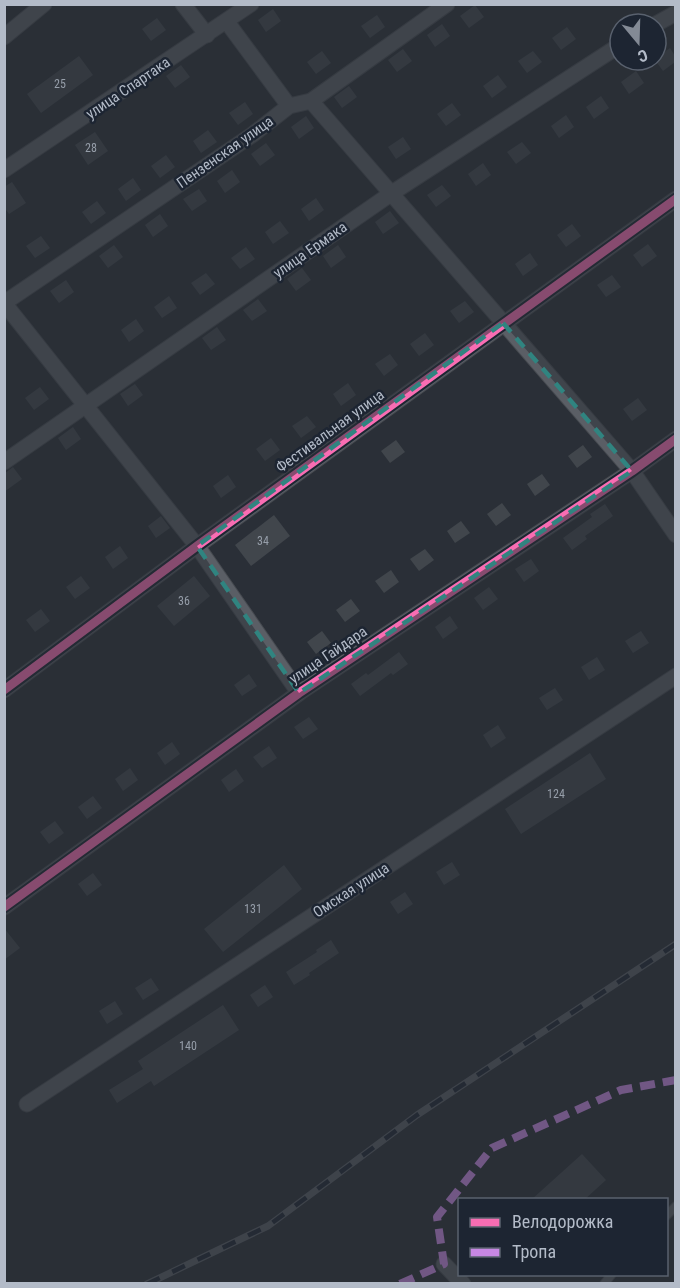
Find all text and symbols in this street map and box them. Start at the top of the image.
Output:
north arrow [608,12,668,72]
text: С [635,45,650,66]
street label: улица Спартака [82,53,174,123]
house number: 25 [54,77,66,91]
street label: Пензенская улица [173,112,277,192]
house number: 28 [85,141,97,155]
street label: улица Ермака [270,218,350,282]
street label: Фестивальная улица [272,386,388,476]
house number: 34 [257,534,269,548]
house number: 36 [178,594,190,608]
street label: улица Гайдара [286,622,370,688]
house number: 124 [547,787,565,801]
street label: Омская улица [310,859,392,921]
house number: 131 [244,902,262,916]
house number: 140 [179,1039,197,1053]
legend [458,1198,668,1276]
text: Велодорожка [512,1211,613,1232]
text: Тропа [512,1241,556,1262]

